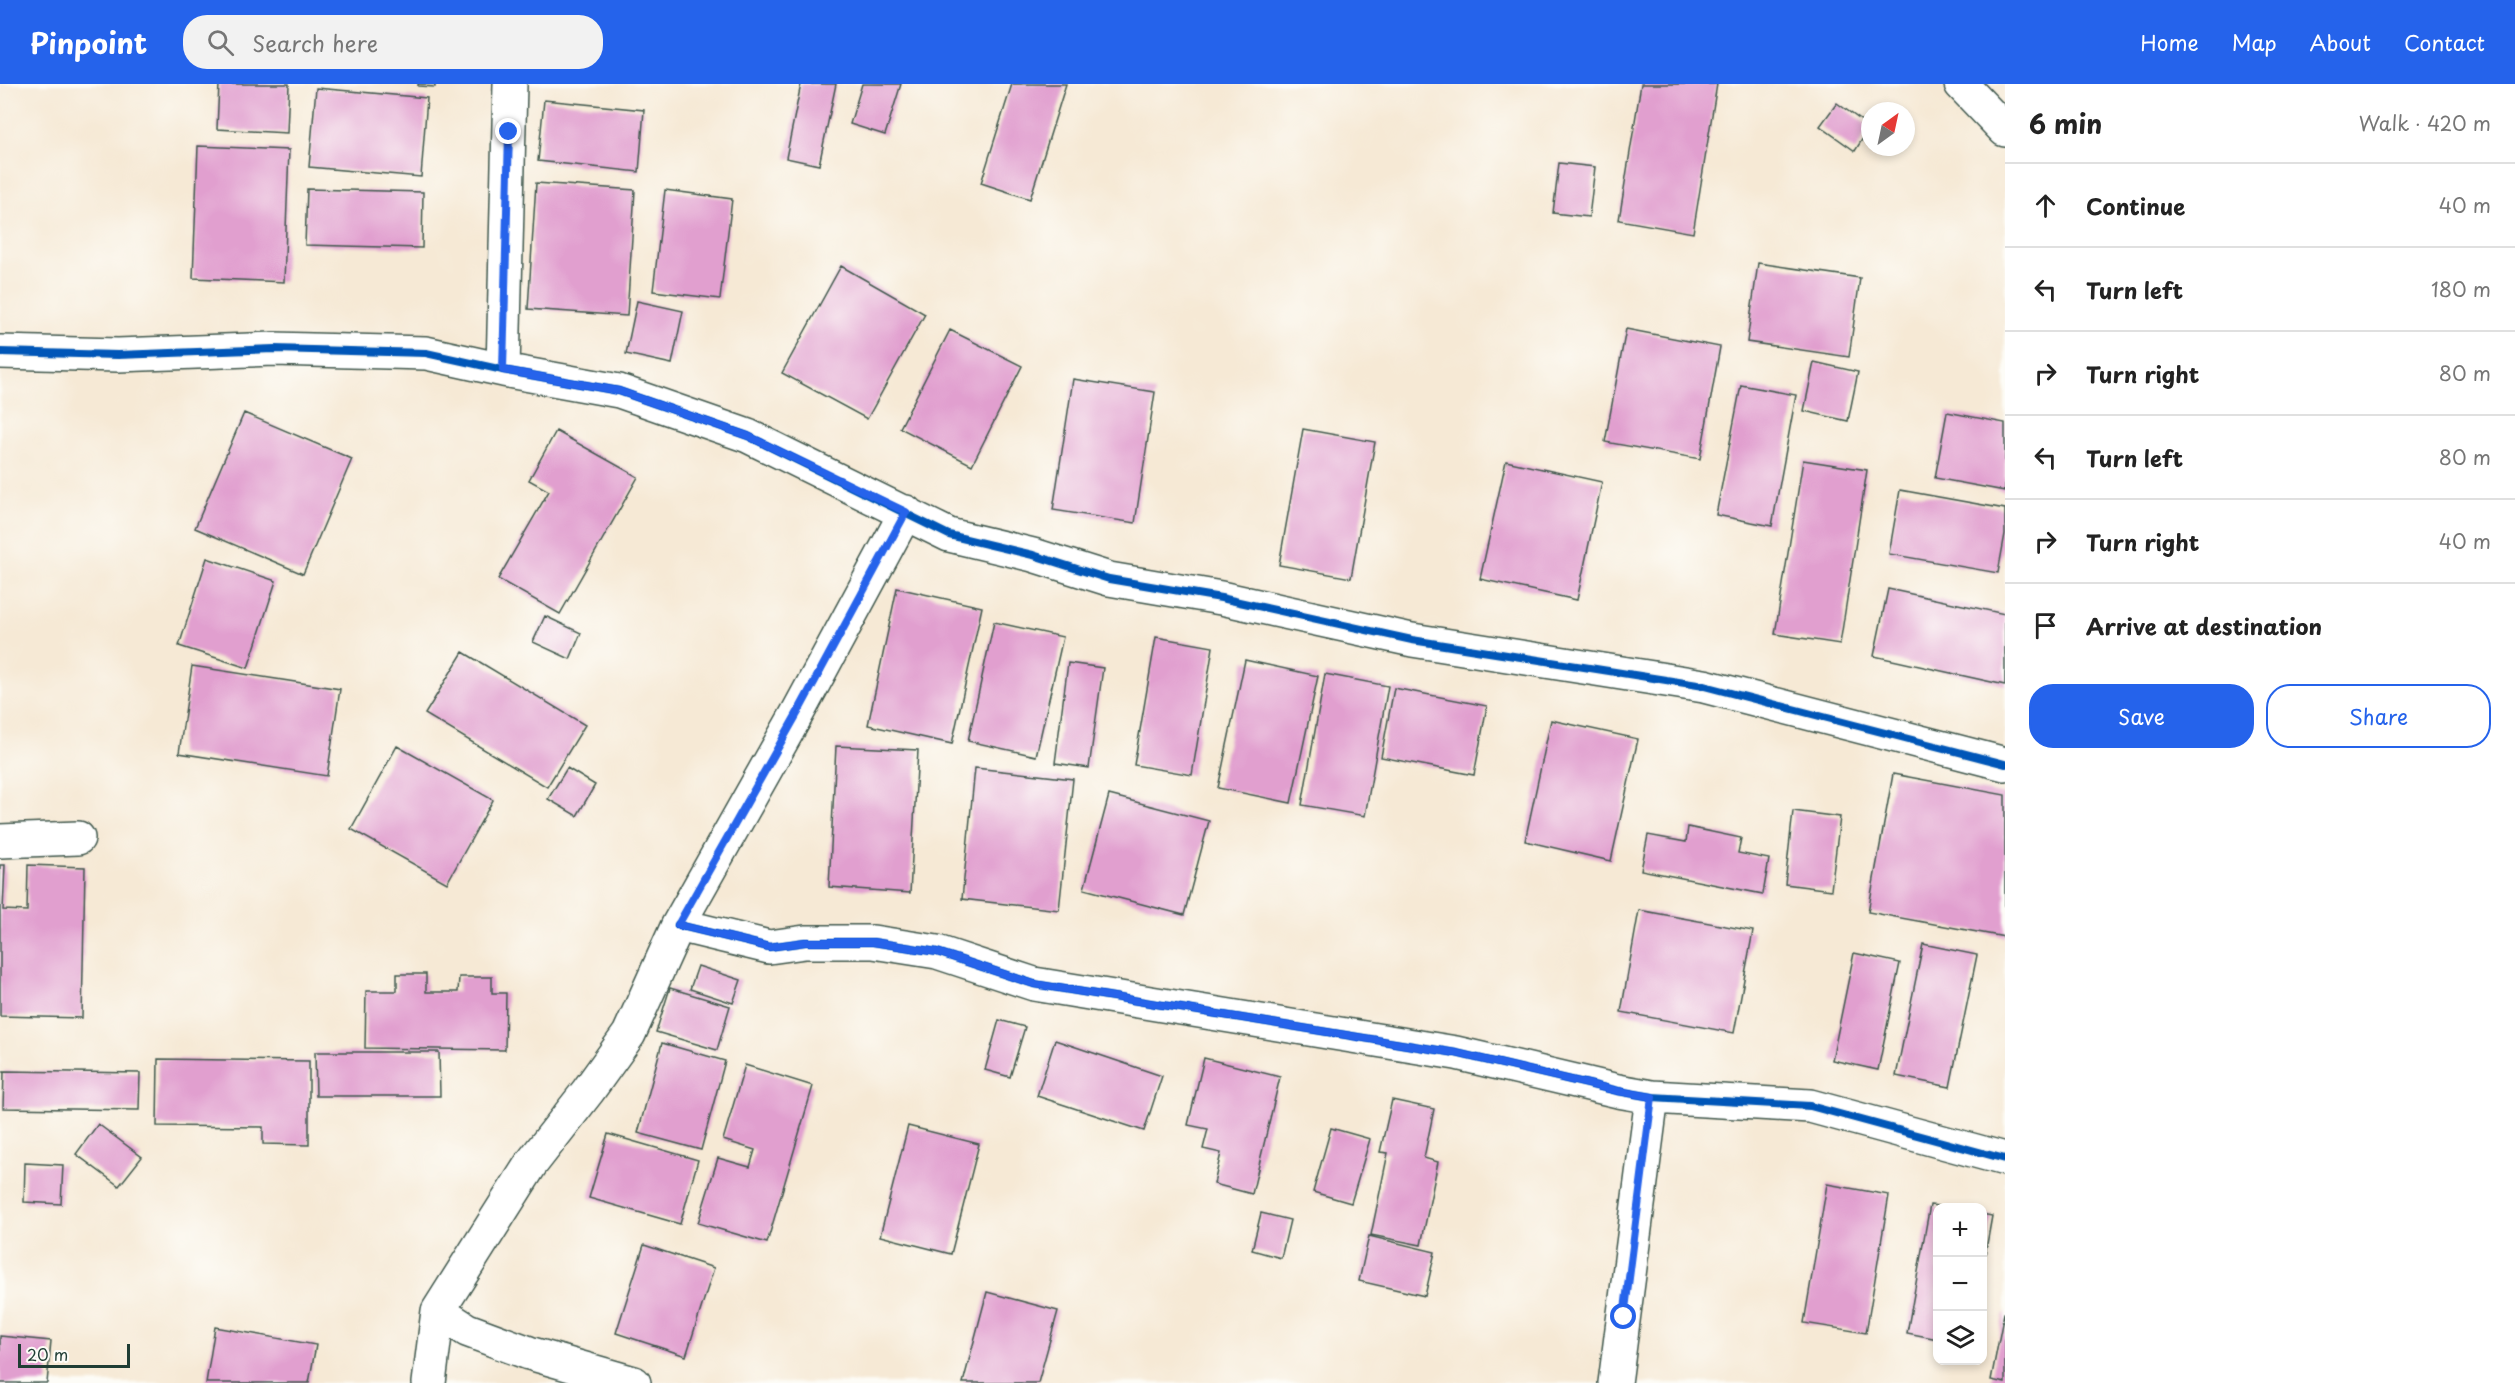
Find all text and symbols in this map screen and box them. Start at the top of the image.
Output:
search box [183,15,603,69]
text: Pinpoint [30,21,147,64]
icon: search [204,26,237,59]
text: Search here [252,26,378,59]
text: Home [2140,26,2199,58]
text: Map [2232,26,2277,58]
text: About [2310,26,2371,58]
text: Contact [2404,26,2485,58]
north arrow [1861,102,1915,156]
text: 6 min [2029,104,2102,143]
text: Walk · 420 m [2359,108,2491,138]
route end [495,118,521,144]
icon: ahead [2029,189,2062,222]
text: Continue [2086,189,2185,222]
text: 40 m [2439,190,2491,220]
icon: left [2029,273,2062,306]
text: Turn left [2086,273,2183,306]
text: 180 m [2431,274,2491,304]
icon: right [2029,357,2062,390]
text: Turn right [2086,357,2199,390]
text: 80 m [2439,358,2491,388]
icon: left [2029,441,2062,474]
text: Turn left [2086,441,2183,474]
text: 80 m [2439,442,2491,472]
icon: right [2029,525,2062,558]
text: Turn right [2086,525,2199,558]
text: 40 m [2439,526,2491,556]
icon: arrive [2029,609,2062,642]
text: Arrive at destination [2086,609,2322,642]
button: Save [2029,684,2254,748]
button: Share [2266,684,2491,748]
map controls [1933,1203,1987,1365]
button: + [1933,1203,1987,1257]
button: − [1933,1257,1987,1311]
route start [1610,1303,1636,1329]
button: layers [1933,1311,1987,1365]
scale bar [18,1341,130,1368]
text: 20 m [27,1342,68,1366]

